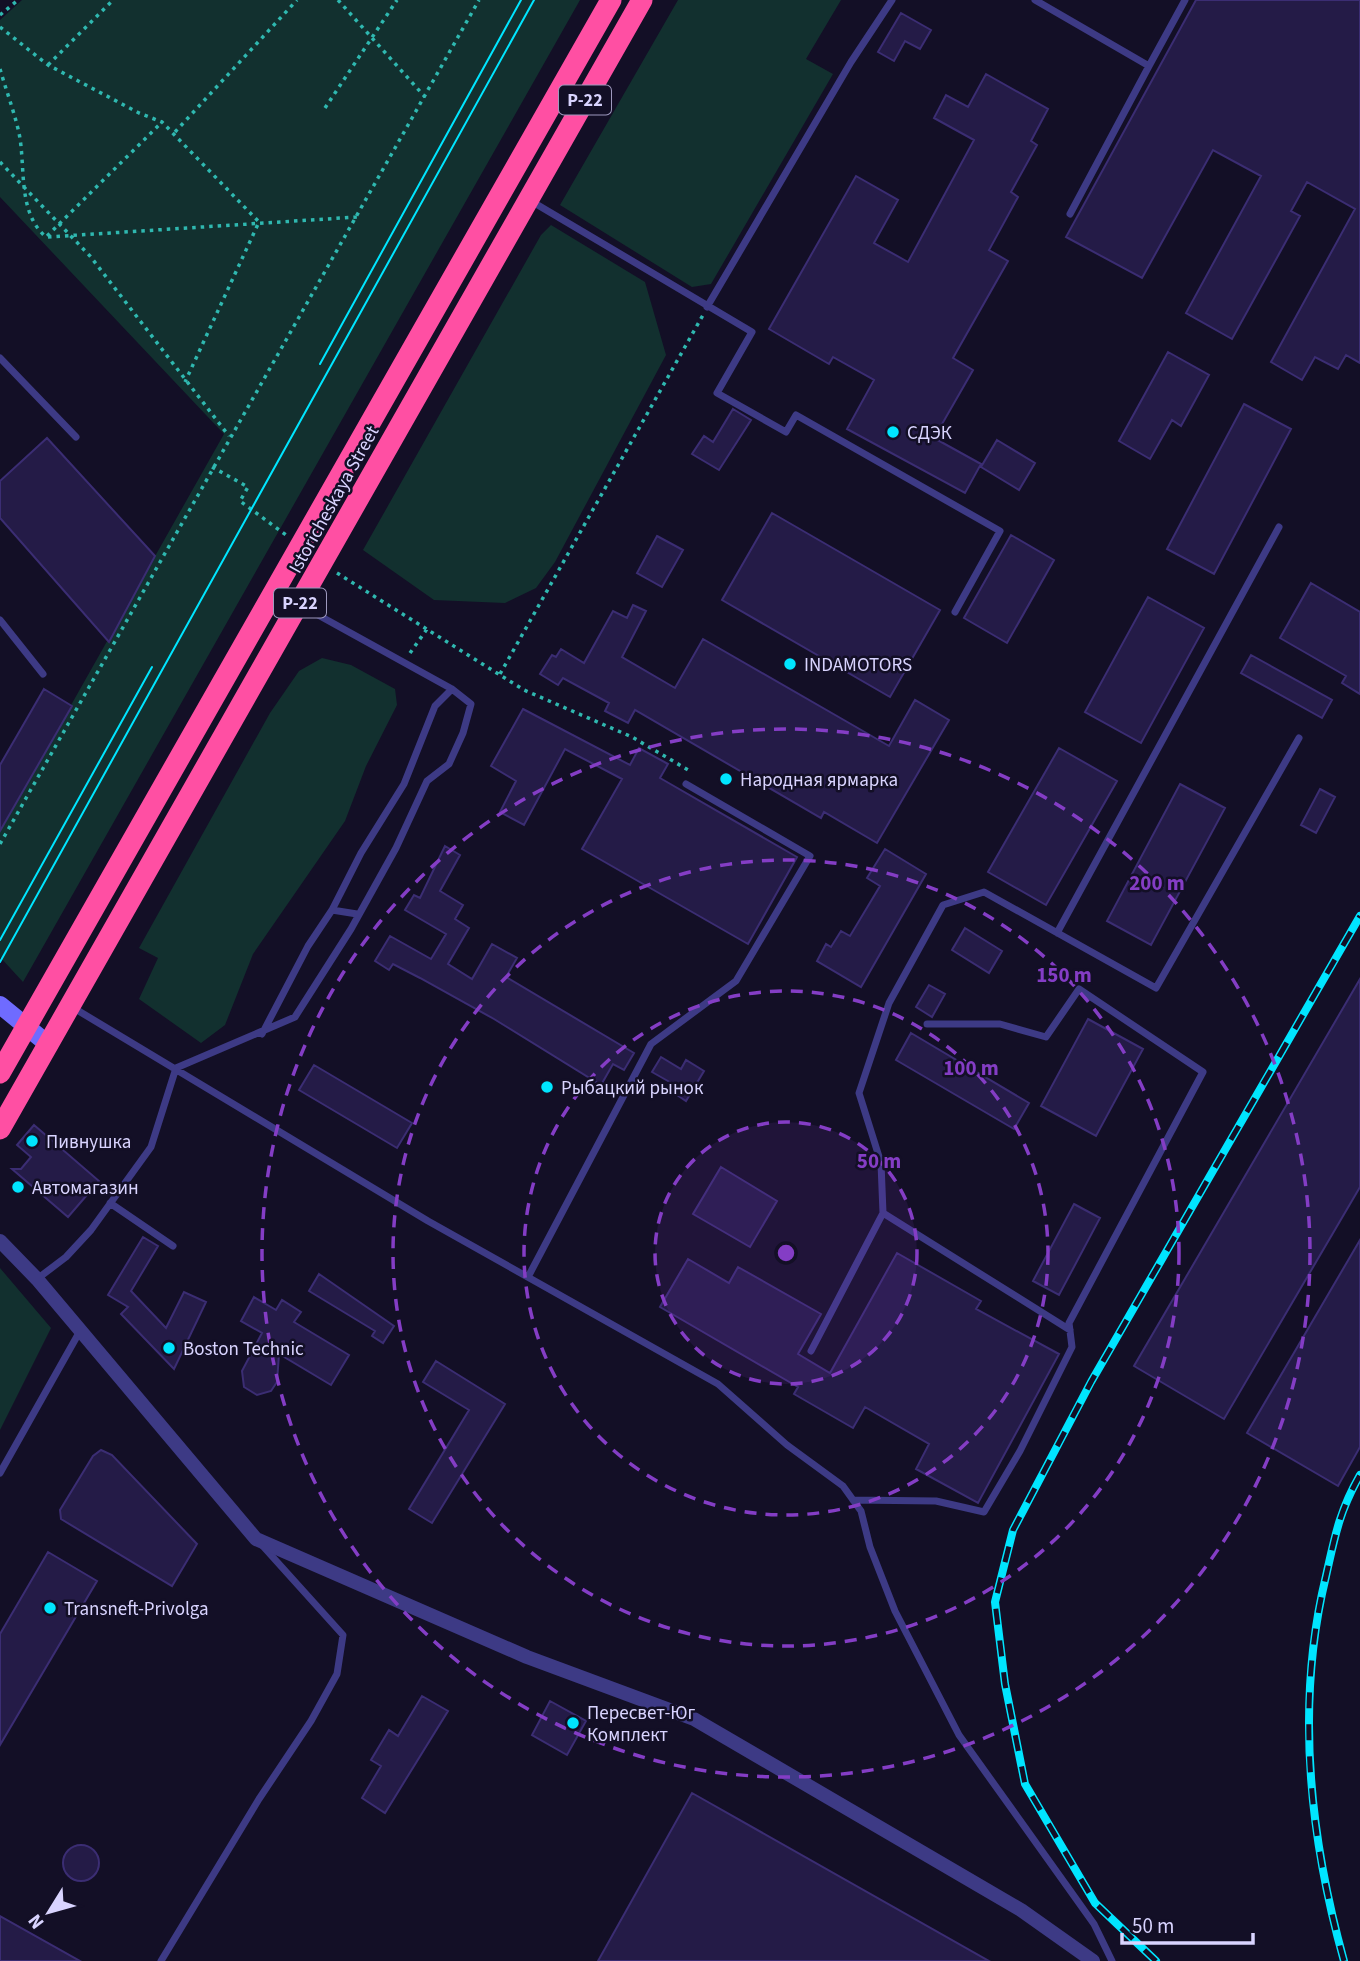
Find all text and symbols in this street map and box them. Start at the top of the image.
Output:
road number: Р-22 [559,86,611,114]
place label: СДЭК [907,420,952,447]
street label: Istoricheskaya Street [283,421,386,578]
marker: СДЭК [885,424,901,440]
road number: Р-22 [274,588,326,618]
place label: INDAMOTORS [804,652,912,679]
marker: INDAMOTORS [782,656,798,672]
place label: Народная ярмарка [740,767,898,794]
marker: Народная ярмарка [718,771,734,787]
text: 200 m [1129,868,1185,898]
text: 150 m [1036,960,1092,990]
text: 100 m [943,1053,999,1083]
place label: Рыбацкий рынок [561,1075,704,1102]
marker: Рыбацкий рынок [539,1079,555,1095]
place label: Пивнушка [46,1129,131,1156]
marker: Пивнушка [24,1133,40,1149]
text: 50 m [857,1146,901,1176]
place label: Автомагазин [32,1175,139,1202]
marker: Автомагазин [10,1179,26,1195]
centre of rings [774,1241,798,1265]
place label: Boston Technic [183,1336,304,1363]
marker: Boston Technic [161,1340,177,1356]
place label: Transneft-Privolga [64,1596,209,1623]
marker: Transneft-Privolga [42,1600,58,1616]
place label: Пересвет-Юг Комплект [587,1700,696,1749]
marker: Пересвет-Юг Комплект [565,1715,581,1731]
north arrow [14,1877,84,1947]
scale bar [1122,1902,1253,1946]
text: N [22,1908,51,1935]
text: 50 m [1132,1911,1174,1941]

